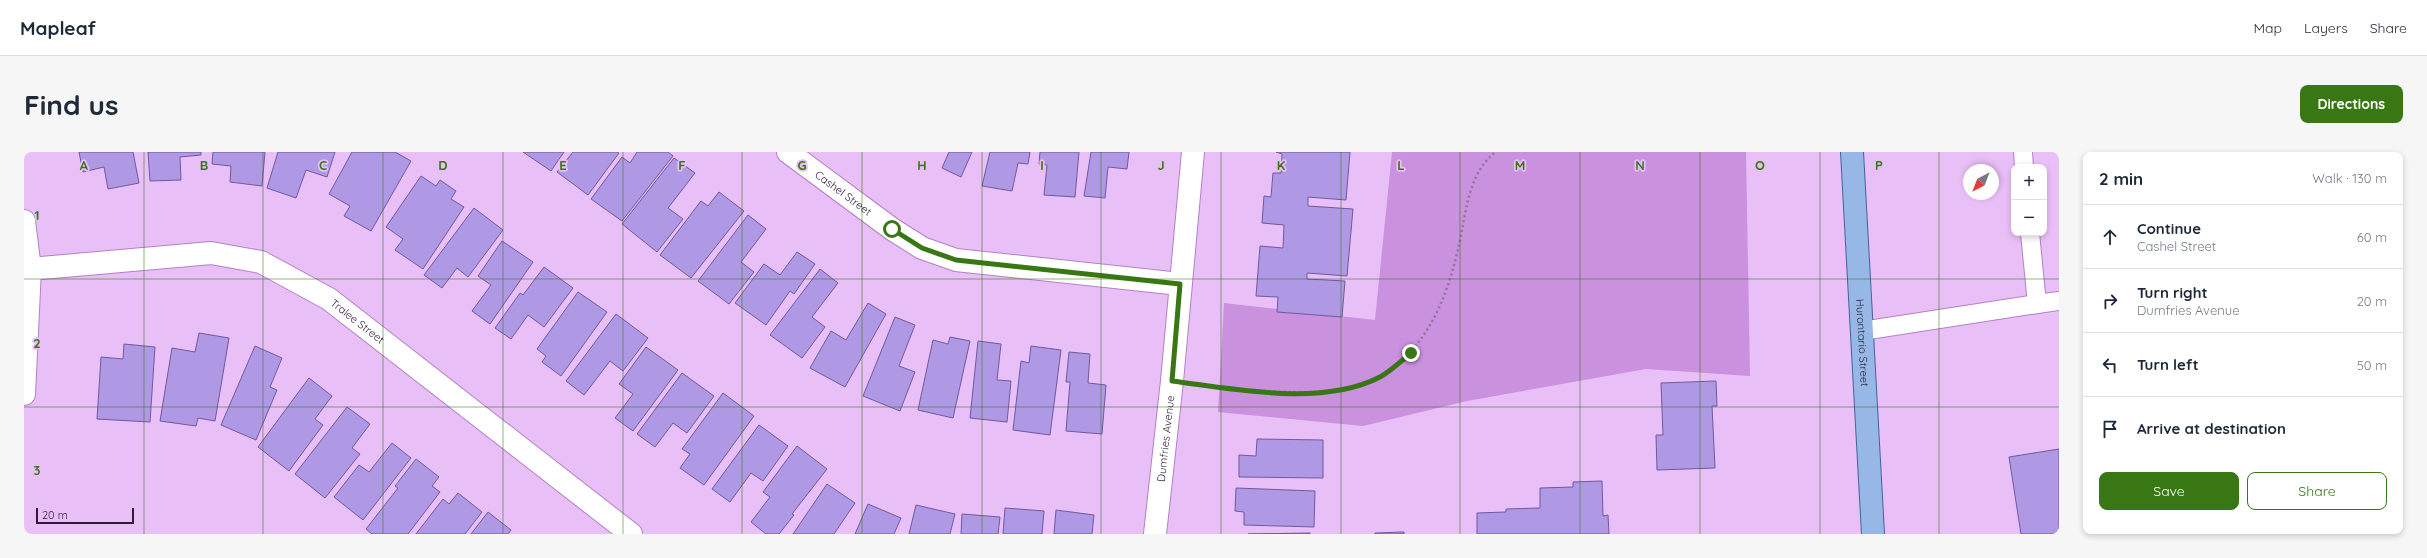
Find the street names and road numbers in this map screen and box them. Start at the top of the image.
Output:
street label: Cashel Street [812,167,875,219]
street label: Tralee Street [328,296,388,347]
street label: Hurontario Street [1853,298,1872,387]
street label: Dumfries Avenue [1154,395,1177,483]

